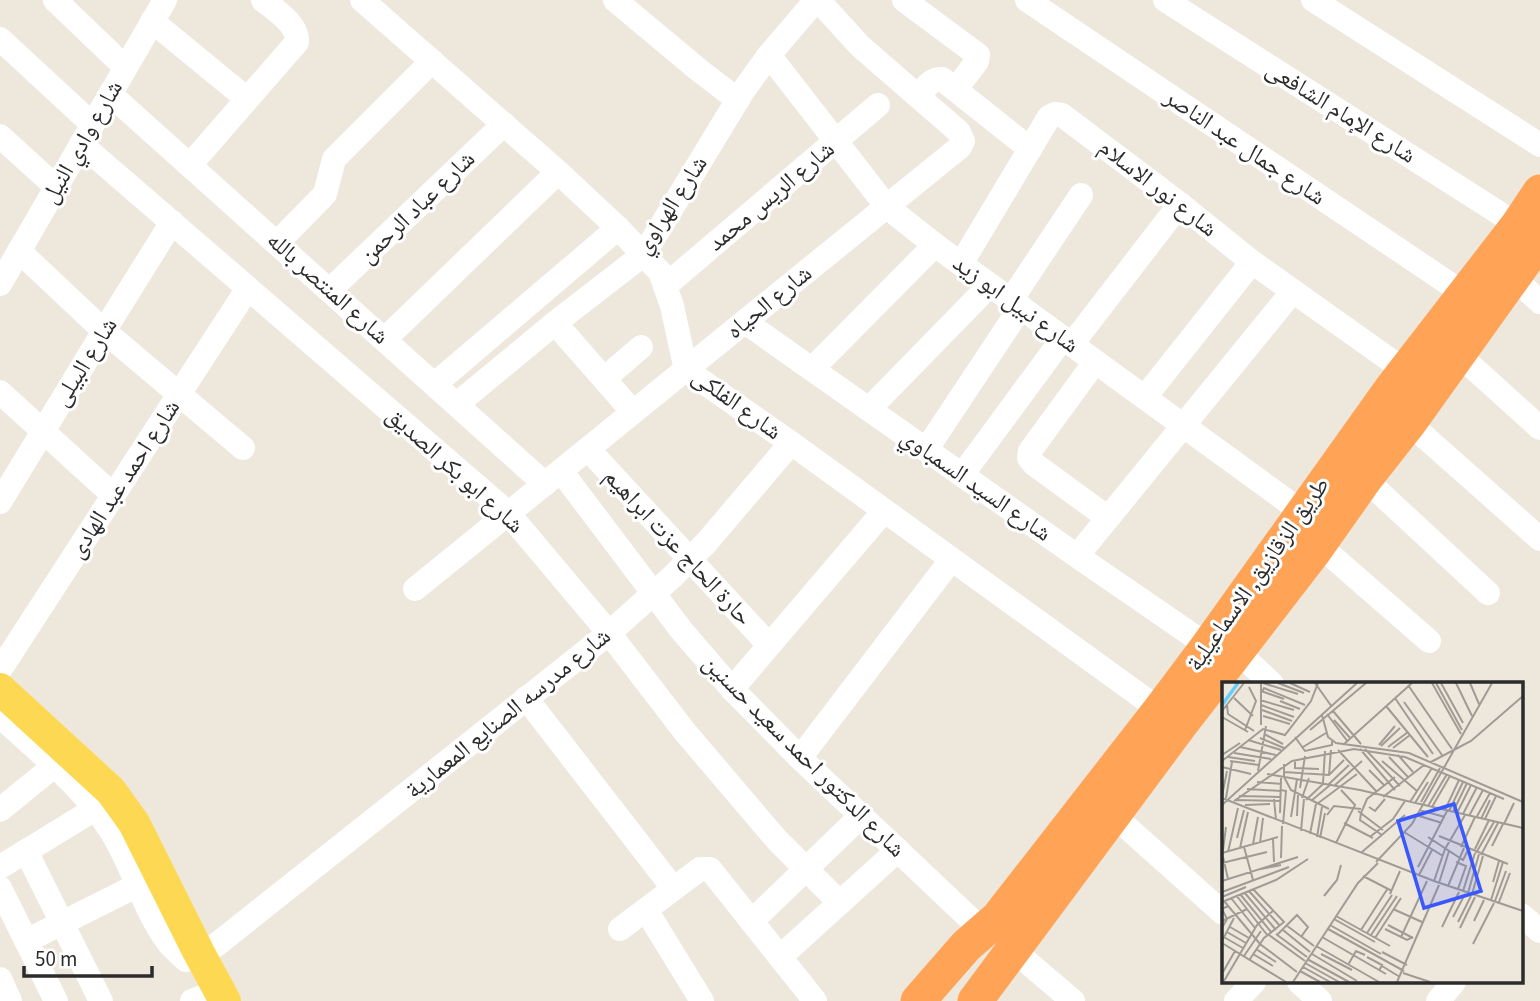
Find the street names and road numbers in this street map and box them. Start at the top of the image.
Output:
street label: شارع الإمام الشافعى [1259,52,1423,172]
street label: شارع وادي النيل [32,74,132,211]
street label: شارع جمال عبد الناصر [1156,79,1333,214]
street label: شارع نور الاسلام [1091,130,1225,246]
street label: شارع الريس محمد [700,132,842,260]
street label: شارع عباد الرحمن [351,142,483,272]
street label: شارع الهراوي [626,149,717,262]
street label: شارع المنتصر بالله [259,223,397,353]
street label: شارع نبيل ابو زيد [945,246,1087,362]
street label: شارع الحياه [718,256,820,348]
street label: شارع البيلى [44,311,126,413]
street label: شارع الفلكى [685,359,789,449]
street label: شارع احمد عبد الهادى [59,392,189,566]
street label: شارع ابو بكر الصديق [378,398,532,542]
street label: شارع السيد السمباوي [893,420,1059,551]
street label: حارة الحاج عزت ابراهيم [595,460,761,634]
street label: طريق الزقازيق, الاسماعيلية [1178,470,1338,678]
street label: شارع مدرسه الصنايع المعمارية [398,619,618,807]
street label: شارع الدكتور احمد سعيد حسنين [694,646,914,866]

